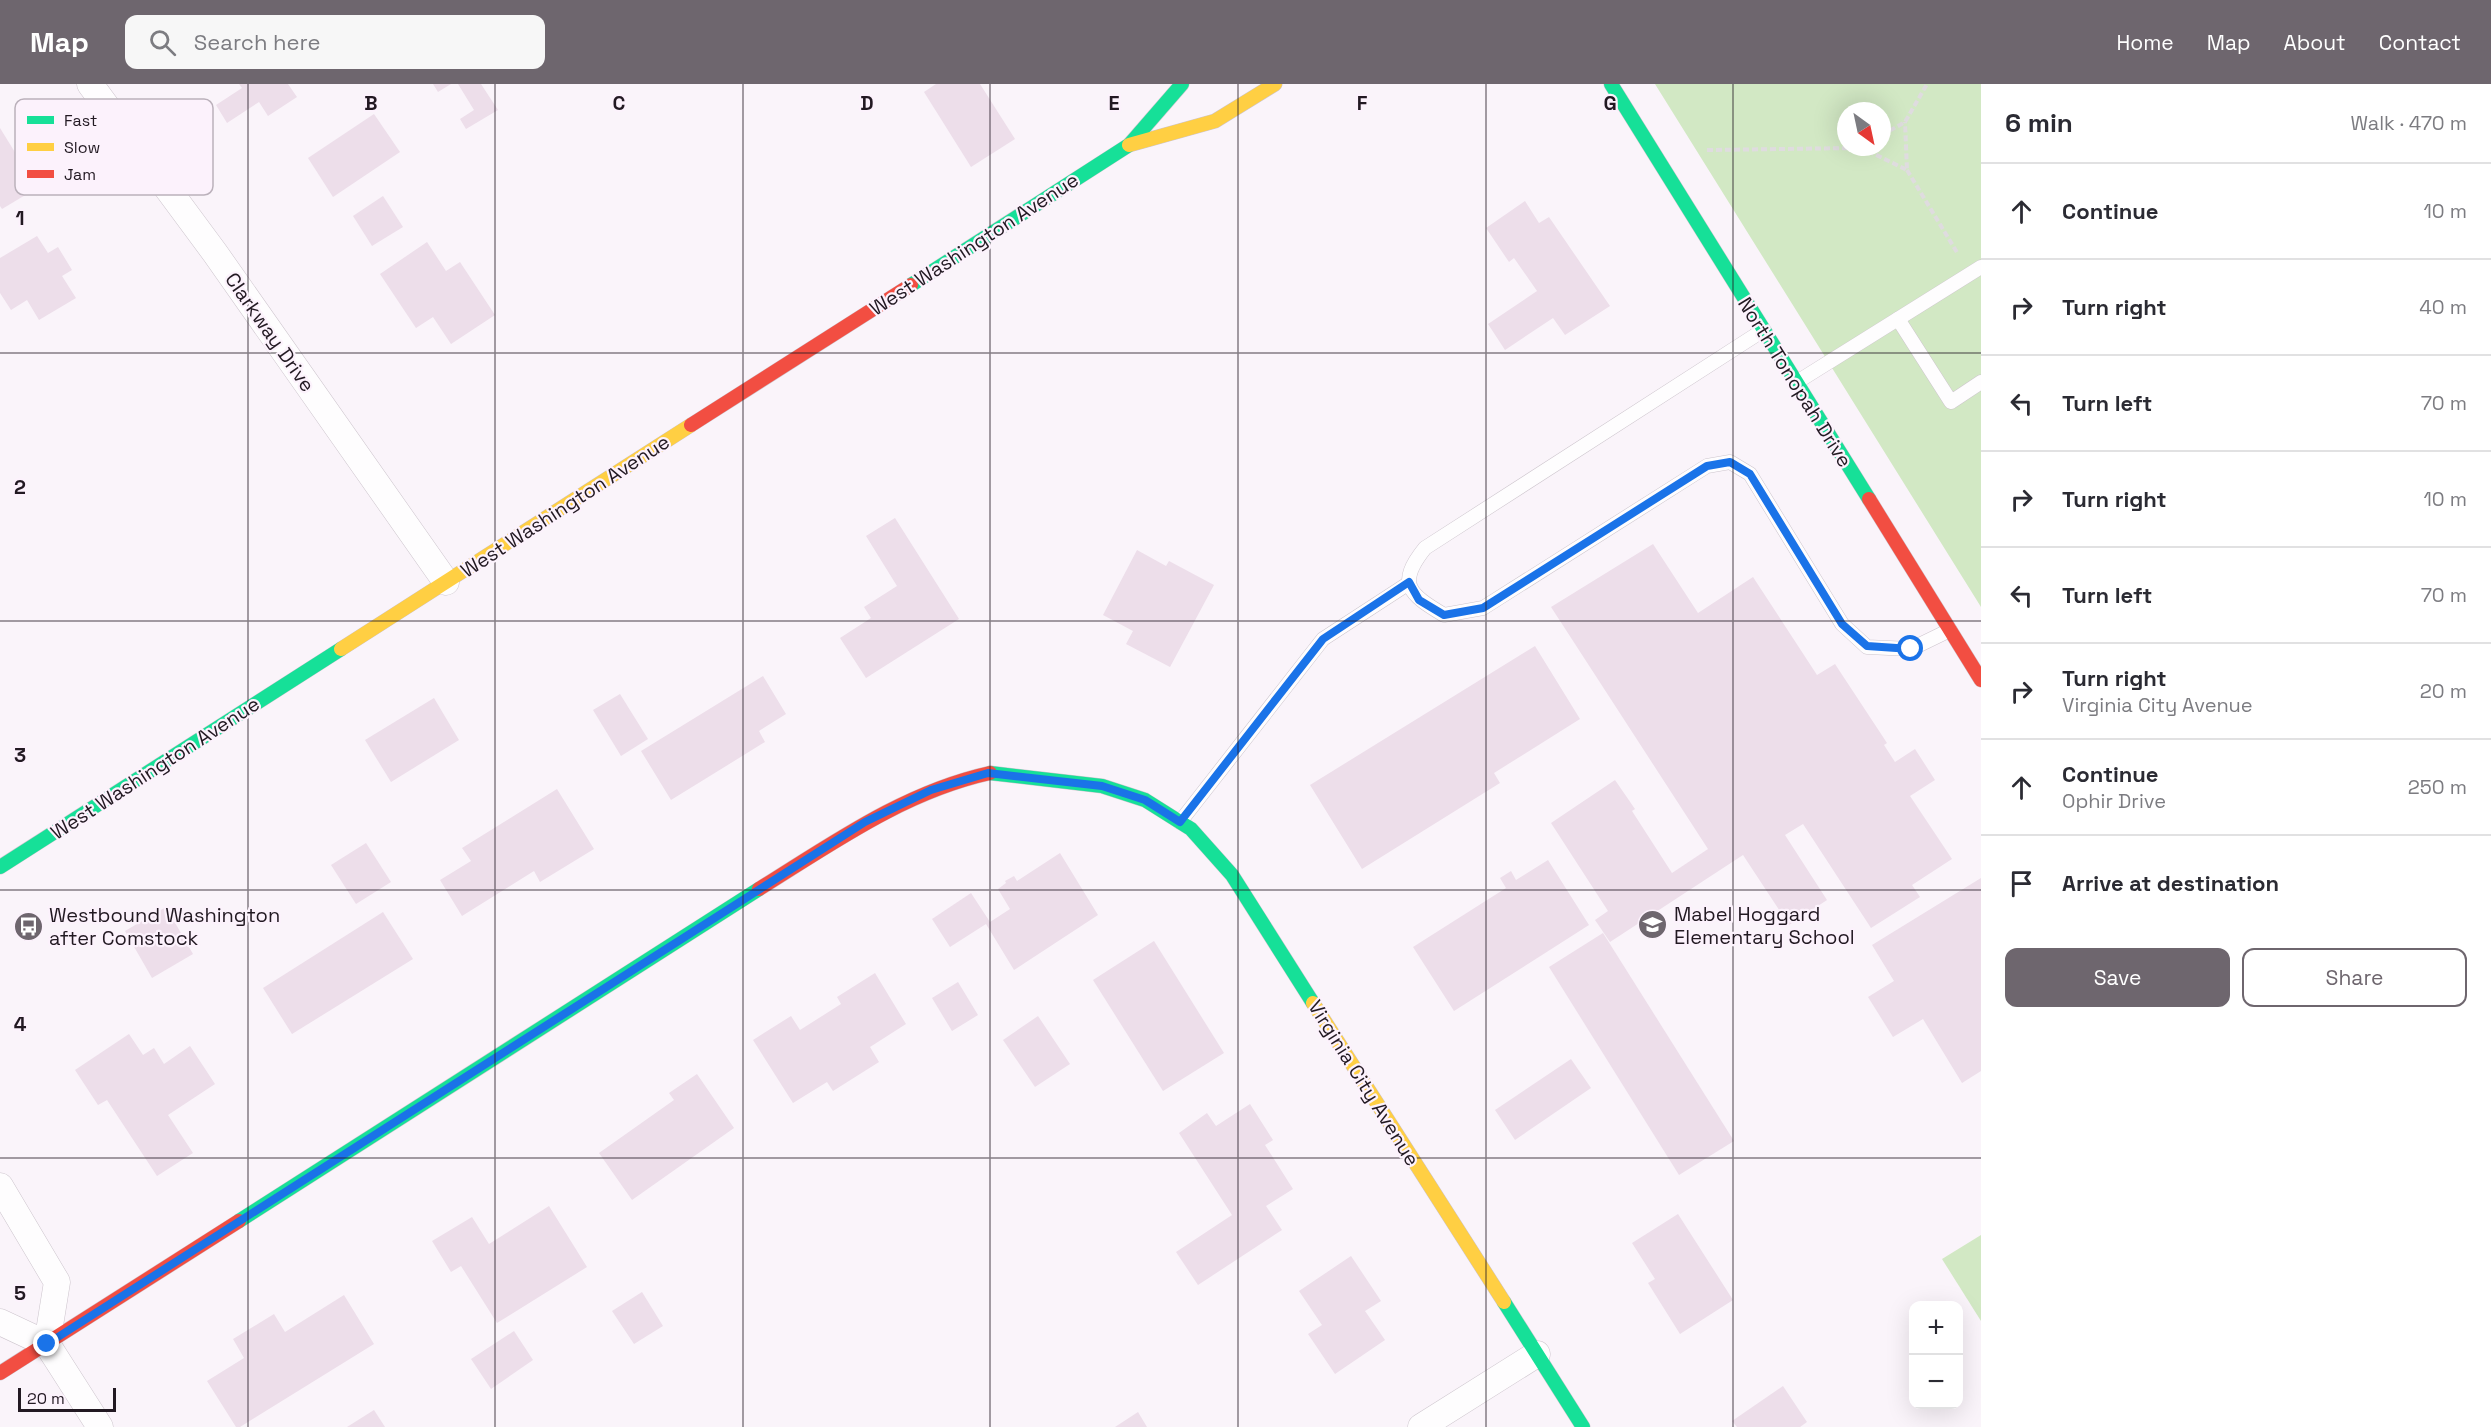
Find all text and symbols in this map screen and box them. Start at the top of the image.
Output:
search box [125,15,545,69]
text: Map [30,24,89,60]
icon: search [146,26,179,59]
text: Search here [194,28,321,56]
text: Home [2116,29,2174,56]
text: Map [2207,29,2251,56]
text: About [2284,29,2346,56]
text: Contact [2379,29,2461,56]
text: B [364,90,378,116]
text: C [613,90,626,116]
text: D [860,90,874,116]
text: E [1108,90,1120,116]
text: F [1357,90,1368,116]
text: G [1603,90,1617,116]
legend [15,99,213,195]
north arrow [1837,102,1891,156]
text: 6 min [2005,106,2073,140]
text: Fast [64,110,97,131]
text: Walk · 470 m [2350,110,2467,136]
text: Slow [64,137,100,158]
text: Jam [64,164,96,185]
street label: West Washington Avenue [865,167,1083,321]
icon: ahead [2005,195,2038,228]
text: Continue [2062,197,2158,225]
text: 10 m [2423,198,2467,224]
text: 1 [15,205,25,231]
street label: Clarkway Drive [219,267,321,397]
icon: right [2005,291,2038,324]
street label: North Tonopah Drive [1732,292,1858,472]
text: Turn right [2062,293,2167,321]
text: 40 m [2419,294,2467,320]
icon: left [2005,387,2038,420]
text: Turn left [2062,389,2152,417]
text: 70 m [2421,390,2467,416]
street label: West Washington Avenue [456,429,674,583]
text: 2 [14,474,26,500]
icon: right [2005,483,2038,516]
text: Turn right [2062,485,2167,513]
text: 10 m [2423,486,2467,512]
icon: left [2005,579,2038,612]
text: Turn left [2062,581,2152,609]
text: 70 m [2421,582,2467,608]
route start [1897,635,1923,661]
text: Turn right [2062,664,2167,692]
icon: right [2005,675,2038,708]
text: 20 m [2420,678,2467,704]
street label: West Washington Avenue [46,691,264,845]
text: Virginia City Avenue [2062,692,2253,718]
text: 3 [14,742,26,768]
text: Continue [2062,760,2158,788]
icon: ahead [2005,771,2038,804]
text: 250 m [2408,774,2467,800]
text: Ophir Drive [2062,788,2166,814]
icon: arrive [2005,867,2038,900]
text: Arrive at destination [2062,869,2279,897]
place label: Mabel Hoggard Elementary School [1674,901,1855,950]
place label: Westbound Washington after Comstock [49,902,280,951]
school or university icon: Mabel Hoggard Elementary School [1637,909,1669,941]
bus stop icon: Westbound Washington after Comstock [12,910,44,942]
button: Save [2005,948,2230,1007]
button: Share [2242,948,2467,1007]
street label: Virginia City Avenue [1302,995,1426,1171]
text: 4 [14,1011,27,1037]
text: 5 [14,1280,26,1306]
map controls [1909,1301,1963,1409]
button: + [1909,1301,1963,1355]
route end [33,1330,59,1356]
button: − [1909,1355,1963,1409]
scale bar [18,1385,116,1412]
text: 20 m [27,1388,65,1409]

